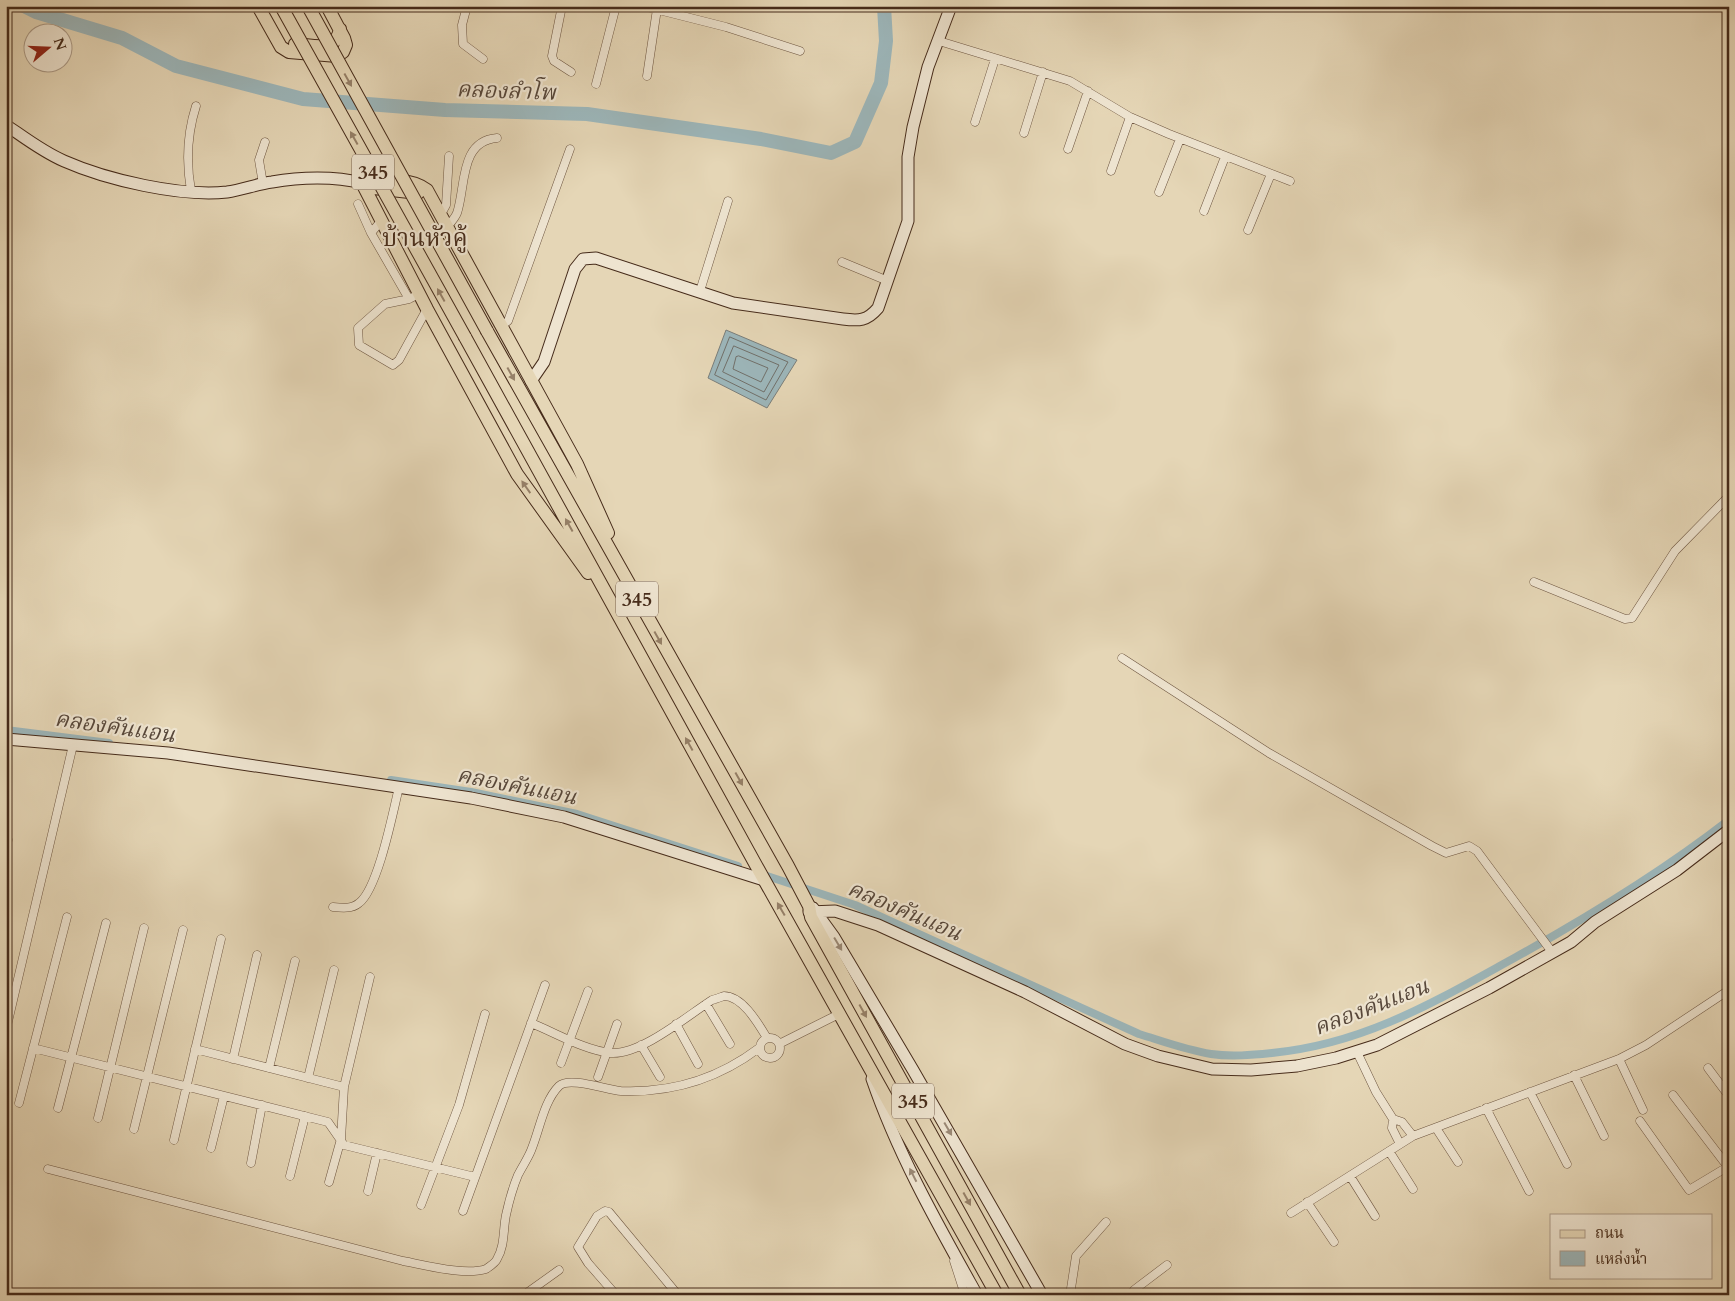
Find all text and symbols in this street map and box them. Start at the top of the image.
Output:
north arrow [22,22,72,72]
text: N [49,35,71,53]
one-way arrow [344,72,352,87]
water label: คลองลำโพ [456,73,557,108]
one-way arrow [350,130,358,145]
road number: 345 [352,154,394,190]
district label: บ้านหัวคู้ [382,222,468,255]
one-way arrow [437,288,446,302]
one-way arrow [506,367,515,380]
one-way arrow [521,480,531,494]
one-way arrow [564,518,573,531]
road number: 345 [616,582,658,616]
one-way arrow [654,631,663,644]
water label: คลองคันแอน [53,704,177,750]
one-way arrow [685,737,694,750]
water label: คลองคันแอน [455,760,580,812]
one-way arrow [734,772,743,786]
water label: คลองคันแอน [843,873,967,949]
one-way arrow [776,903,785,916]
one-way arrow [834,937,843,950]
water label: คลองคันแอน [1309,971,1434,1043]
one-way arrow [859,1003,867,1018]
road number: 345 [892,1084,934,1118]
one-way arrow [943,1123,952,1136]
one-way arrow [909,1167,917,1182]
one-way arrow [963,1191,971,1206]
legend [1550,1214,1712,1278]
text: ถนน [1595,1223,1624,1243]
text: แหล่งน้ำ [1595,1248,1647,1269]

